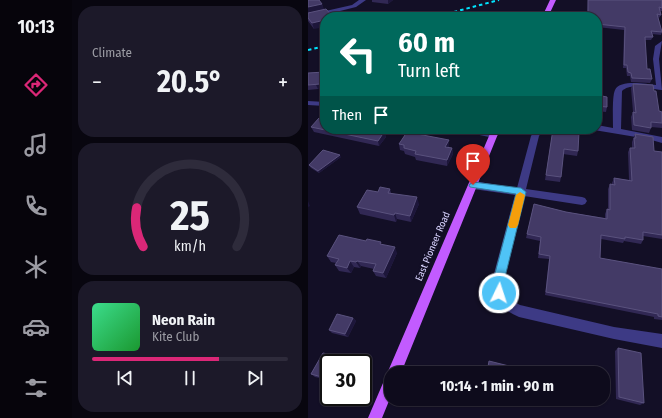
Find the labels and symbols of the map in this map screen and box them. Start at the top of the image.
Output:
pin [456,144,490,185]
street label: East Pioneer Road [413,210,453,283]
position arrow [478,272,520,314]
speed limit sign: 30 [320,354,372,406]

